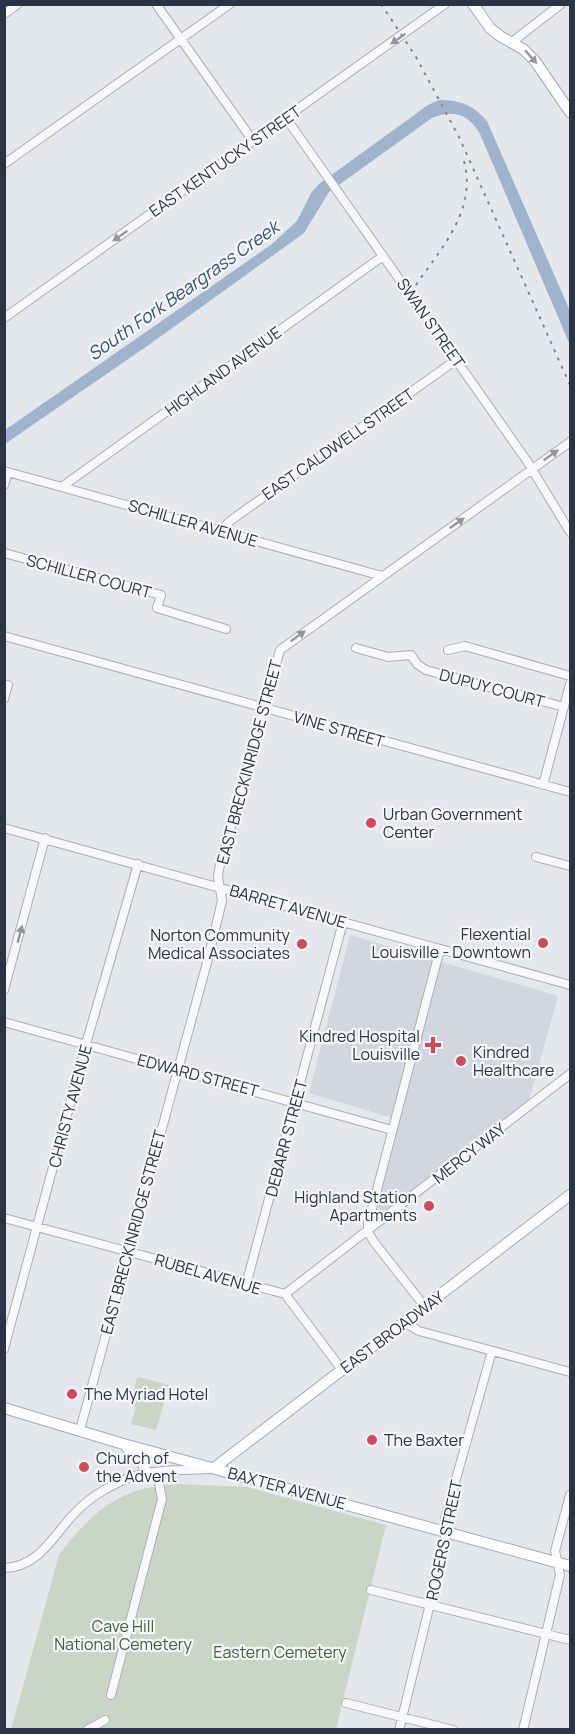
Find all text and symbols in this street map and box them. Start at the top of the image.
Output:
one-way arrow [390,32,405,44]
one-way arrow [524,49,537,64]
street label: EAST KENTUCKY STREET [145,100,306,222]
water label: South Fork Beargrass Creek [83,213,286,365]
one-way arrow [112,230,128,242]
street label: SWAN STREET [392,274,470,373]
street label: HIGHLAND AVENUE [160,321,286,421]
street label: EAST CALDWELL STREET [258,383,419,505]
one-way arrow [544,450,559,462]
street label: SCHILLER AVENUE [126,494,260,552]
one-way arrow [449,518,465,529]
street label: SCHILLER COURT [24,549,154,603]
one-way arrow [290,630,306,642]
street label: EAST BRECKINRIDGE STREET [211,657,287,867]
street label: DUPUY COURT [437,663,548,713]
street label: VINE STREET [291,705,388,753]
place label: Urban Government Center [383,803,522,843]
marker: Urban Government Center [364,816,378,830]
street label: BARRET AVENUE [227,879,349,933]
place label: Flexential Louisville - Downtown [372,923,531,963]
place label: Norton Community Medical Associates [148,924,291,964]
one-way arrow [16,925,25,943]
marker: Flexential Louisville - Downtown [536,936,550,950]
marker: Norton Community Medical Associates [295,937,309,951]
place label: Kindred Hospital Louisville [299,1025,420,1065]
marker: Kindred Hospital Louisville [424,1036,442,1054]
place label: Kindred Healthcare [473,1041,554,1081]
street label: CHRISTY AVENUE [43,1042,97,1170]
street label: EDWARD STREET [135,1048,261,1102]
marker: Kindred Healthcare [454,1054,468,1068]
street label: DEBARR STREET [260,1077,312,1199]
street label: MERCY WAY [428,1118,510,1188]
street label: EAST BRECKINRIDGE STREET [95,1127,171,1337]
place label: Highland Station Apartments [294,1186,417,1226]
marker: Highland Station Apartments [422,1199,436,1213]
street label: RUBEL AVENUE [152,1248,264,1300]
street label: EAST BROADWAY [336,1286,448,1378]
place label: The Myriad Hotel [84,1383,208,1405]
marker: The Myriad Hotel [65,1387,79,1401]
place label: The Baxter [384,1429,464,1451]
marker: The Baxter [365,1433,379,1447]
place label: Church of the Advent [96,1447,177,1487]
marker: Church of the Advent [77,1460,91,1474]
street label: BAXTER AVENUE [226,1462,348,1514]
street label: ROGERS STREET [421,1477,468,1602]
park label: Cave Hill National Cemetery [54,1615,192,1655]
park label: Eastern Cemetery [213,1641,347,1663]

